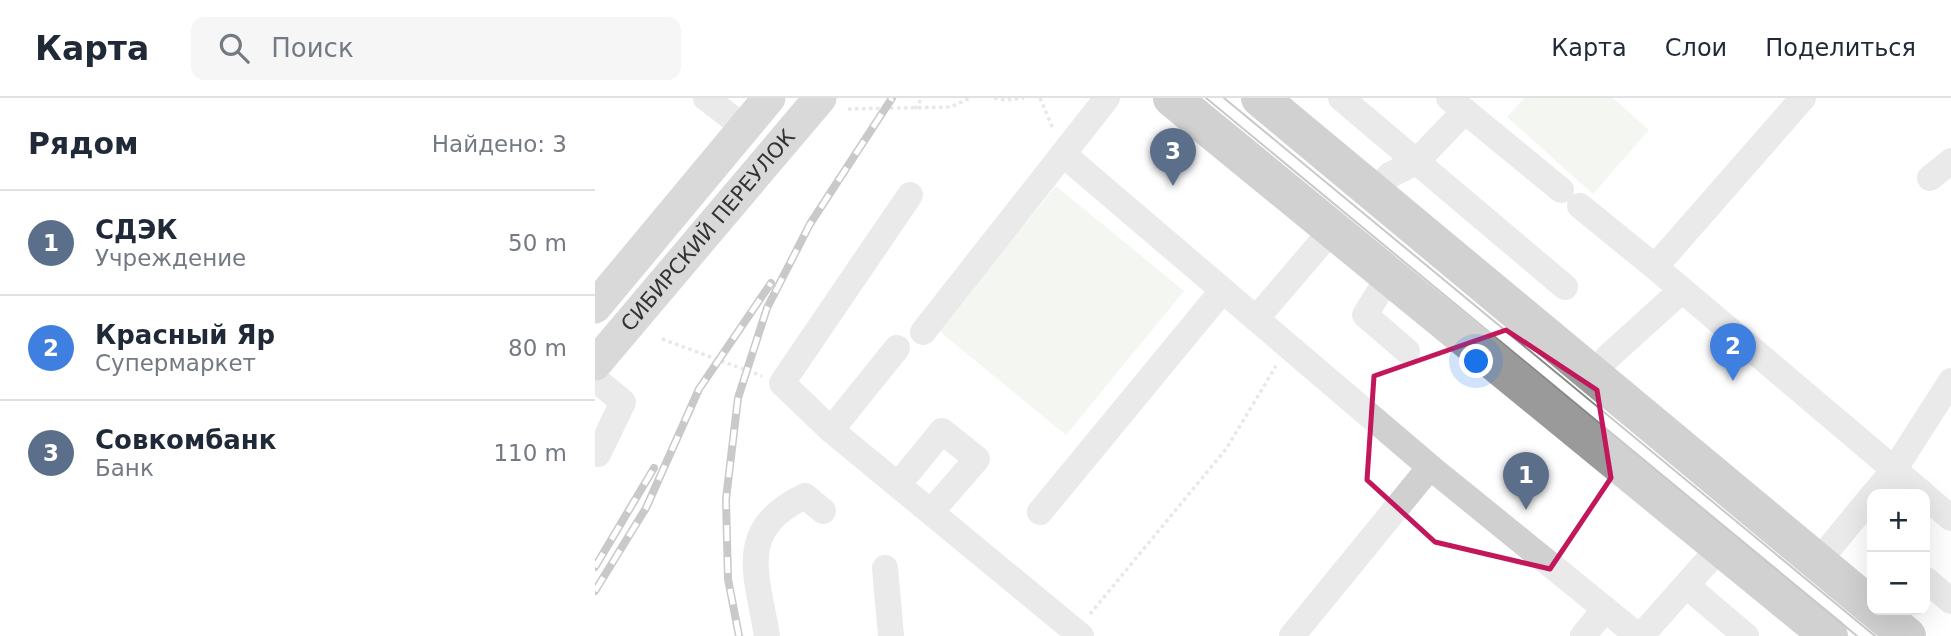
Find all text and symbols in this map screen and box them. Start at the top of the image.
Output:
search box [191,17,681,80]
text: Карта [35,29,149,68]
icon: search [215,29,253,67]
text: Поиск [271,33,354,63]
text: Карта [1551,34,1627,62]
text: Слои [1665,34,1727,62]
text: Поделиться [1765,34,1916,62]
street label: СИБИРСКИЙ ПЕРЕУЛОК [616,125,800,336]
text: Рядом [28,126,139,161]
pin: 3 [1150,128,1196,186]
text: Найдено: 3 [432,131,567,157]
text: СДЭК [95,215,178,245]
text: 1 [43,230,59,256]
text: 50 m [508,230,567,256]
text: Учреждение [95,245,246,271]
text: Красный Яр [95,320,275,350]
pin: 2 [1710,323,1756,381]
text: 2 [43,335,59,361]
text: 80 m [508,335,567,361]
your location [1459,344,1493,378]
text: Супермаркет [95,350,256,376]
text: Совкомбанк [95,425,276,455]
text: 3 [43,440,59,466]
text: 110 m [493,440,567,466]
pin: 1 [1503,452,1549,510]
text: Банк [95,455,154,481]
map controls [1867,489,1930,615]
button: + [1867,489,1930,552]
button: − [1867,552,1930,615]

